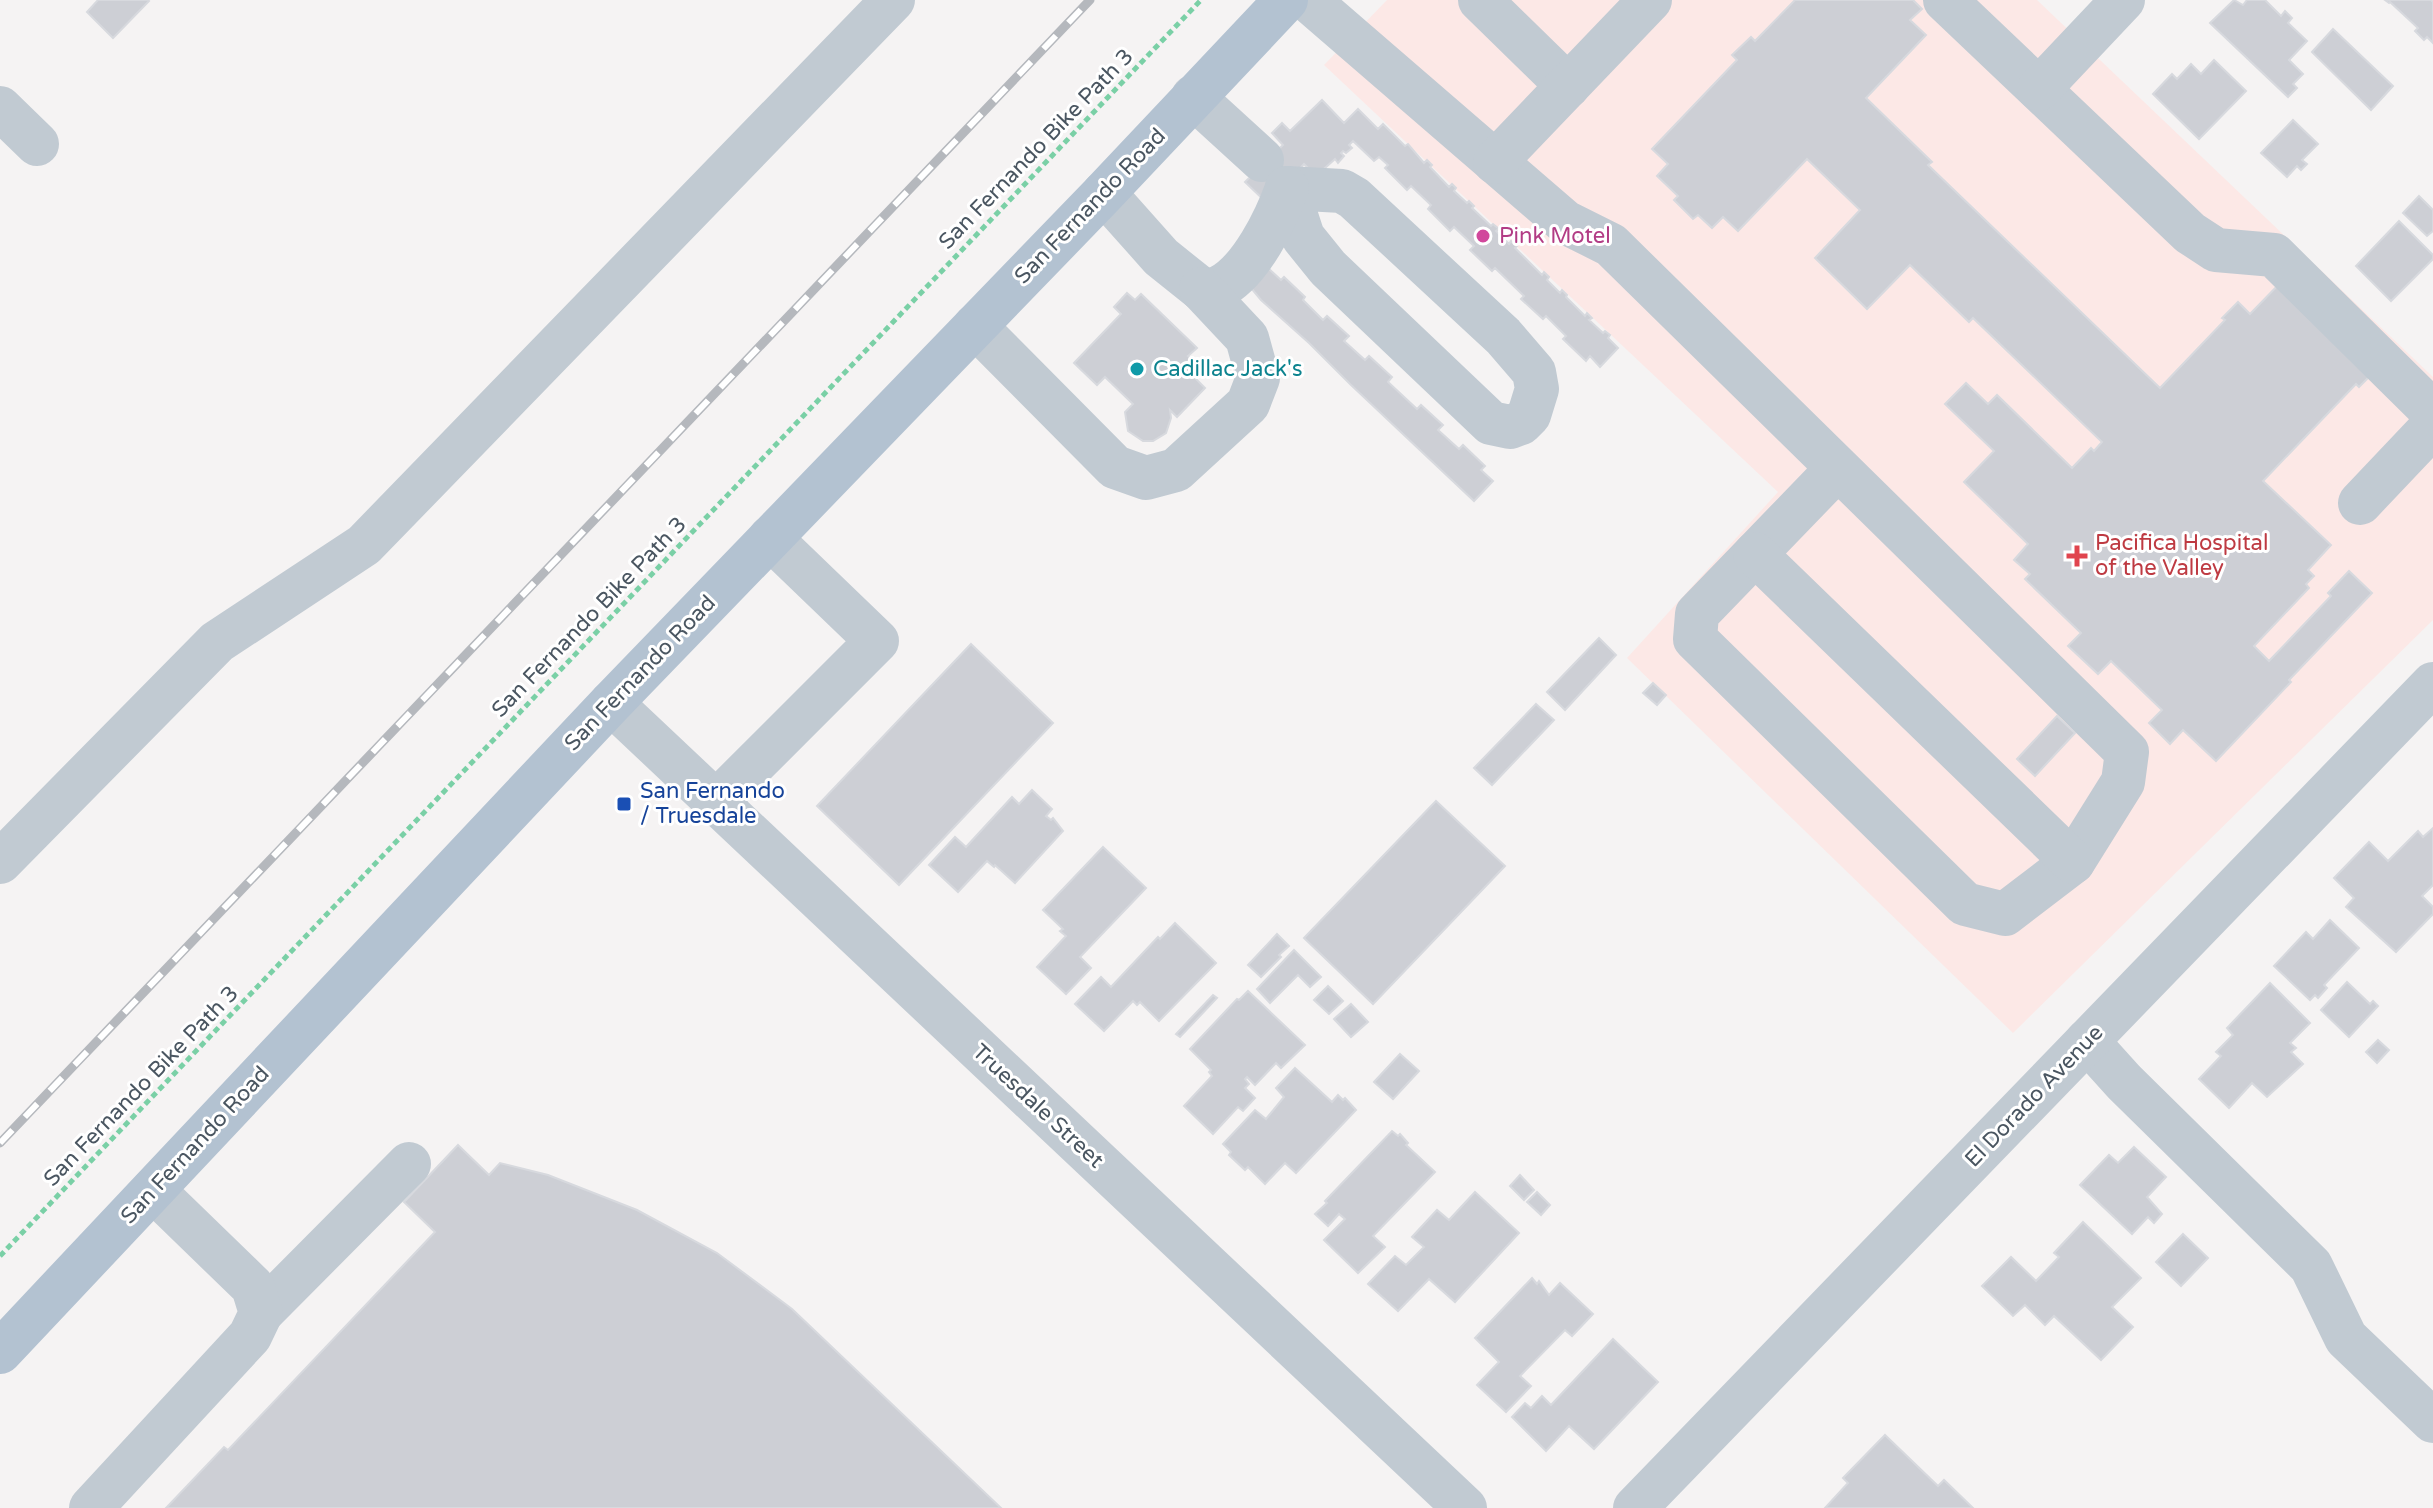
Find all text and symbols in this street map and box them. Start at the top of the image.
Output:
street label: San Fernando Bike Path 3 [933,43,1139,255]
street label: San Fernando Road [1009,123,1171,289]
place label: Pink Motel [1499,223,1611,249]
marker: Pink Motel [1474,227,1492,245]
place label: Cadillac Jack's [1153,356,1303,382]
marker: Cadillac Jack's [1128,360,1146,378]
street label: San Fernando Bike Path 3 [486,511,692,723]
place label: Pacifica Hospital of the Valley [2095,530,2268,581]
marker: Pacifica Hospital of the Valley [2066,545,2088,567]
street label: San Fernando Road [559,590,721,756]
place label: San Fernando / Truesdale [640,778,785,829]
marker: San Fernando / Truesdale [615,795,633,813]
street label: San Fernando Bike Path 3 [38,980,244,1192]
street label: El Dorado Avenue [1960,1020,2108,1172]
street label: Truesdale Street [967,1039,1109,1173]
street label: San Fernando Road [115,1061,275,1229]

